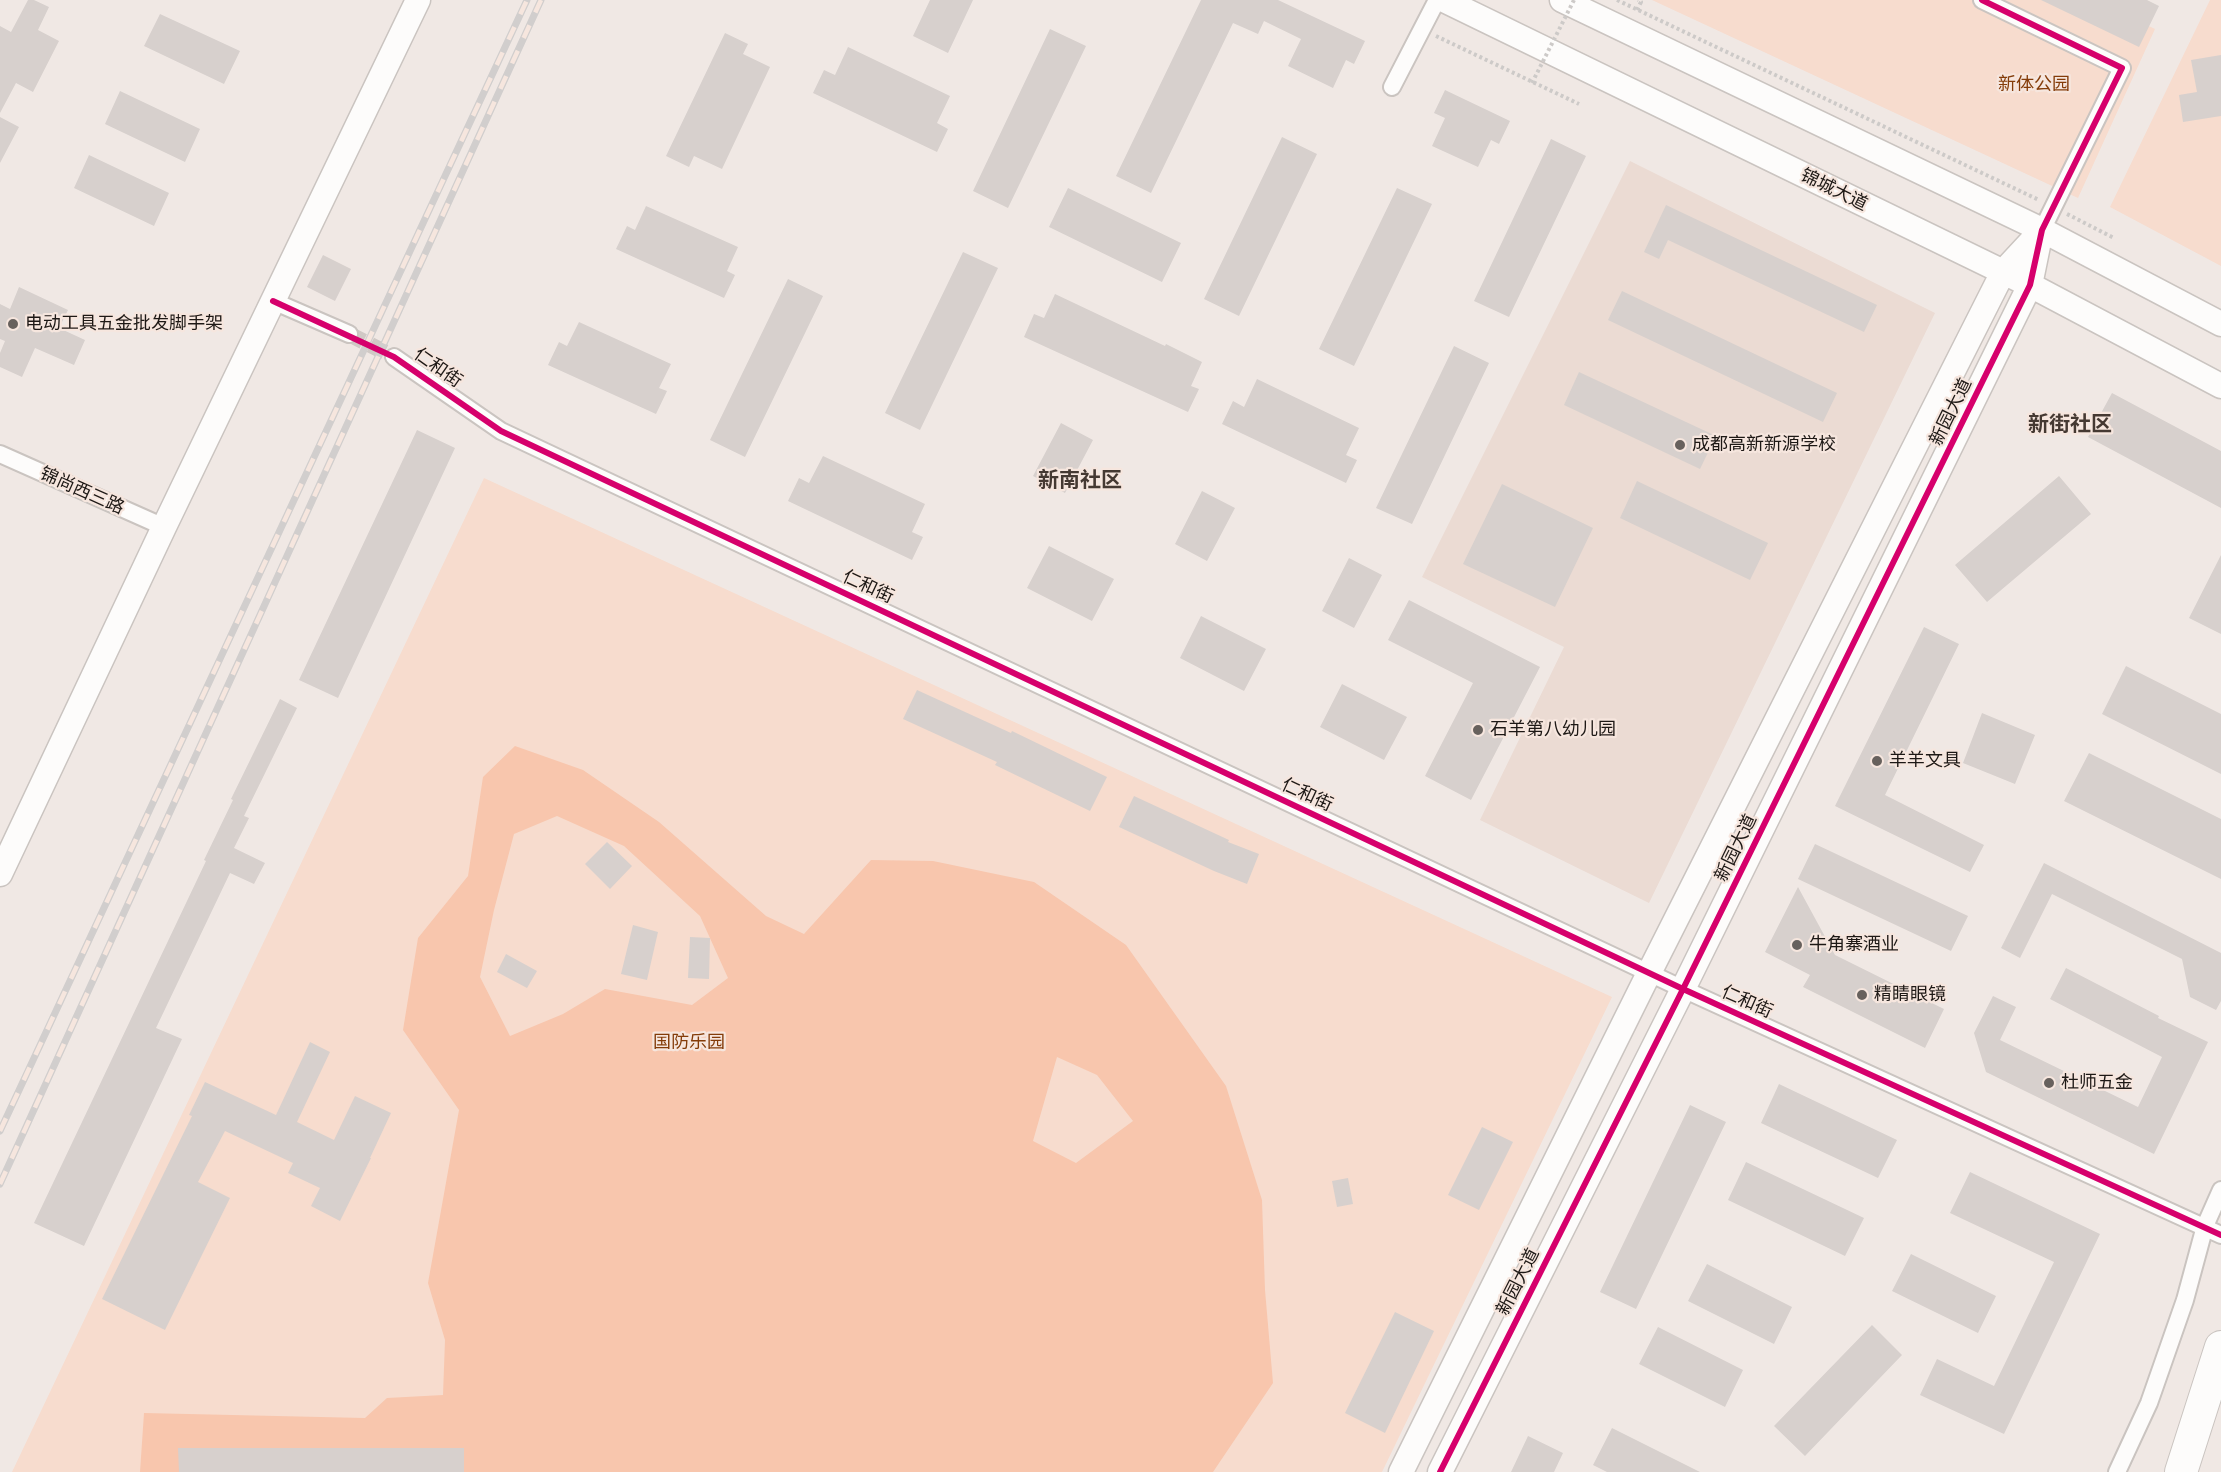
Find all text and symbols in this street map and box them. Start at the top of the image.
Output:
park label: 新体公园 [1998,74,2070,96]
street label: 锦城大道 [1797,165,1871,215]
place label: 电动工具五金批发脚手架 [25,313,223,335]
marker: 电动工具五金批发脚手架 [6,317,20,331]
street label: 仁和街 [410,344,466,392]
street label: 新园大道 [1926,375,1976,449]
district label: 新街社区 [2028,412,2112,438]
place label: 成都高新新源学校 [1692,434,1836,456]
marker: 成都高新新源学校 [1673,438,1687,452]
street label: 锦尚西三路 [36,463,128,519]
district label: 新南社区 [1038,468,1122,494]
street label: 仁和街 [839,566,897,608]
place label: 石羊第八幼儿园 [1490,719,1616,741]
marker: 石羊第八幼儿园 [1471,723,1485,737]
place label: 羊羊文具 [1889,750,1961,772]
marker: 羊羊文具 [1870,754,1884,768]
street label: 仁和街 [1278,774,1336,816]
street label: 新园大道 [1711,811,1761,885]
place label: 牛角寨酒业 [1809,934,1899,956]
marker: 牛角寨酒业 [1790,938,1804,952]
street label: 仁和街 [1718,981,1776,1023]
place label: 精睛眼镜 [1874,984,1946,1006]
marker: 精睛眼镜 [1855,988,1869,1002]
park label: 国防乐园 [653,1032,725,1054]
place label: 杜师五金 [2061,1072,2133,1094]
marker: 杜师五金 [2042,1076,2056,1090]
street label: 新园大道 [1492,1245,1544,1319]

